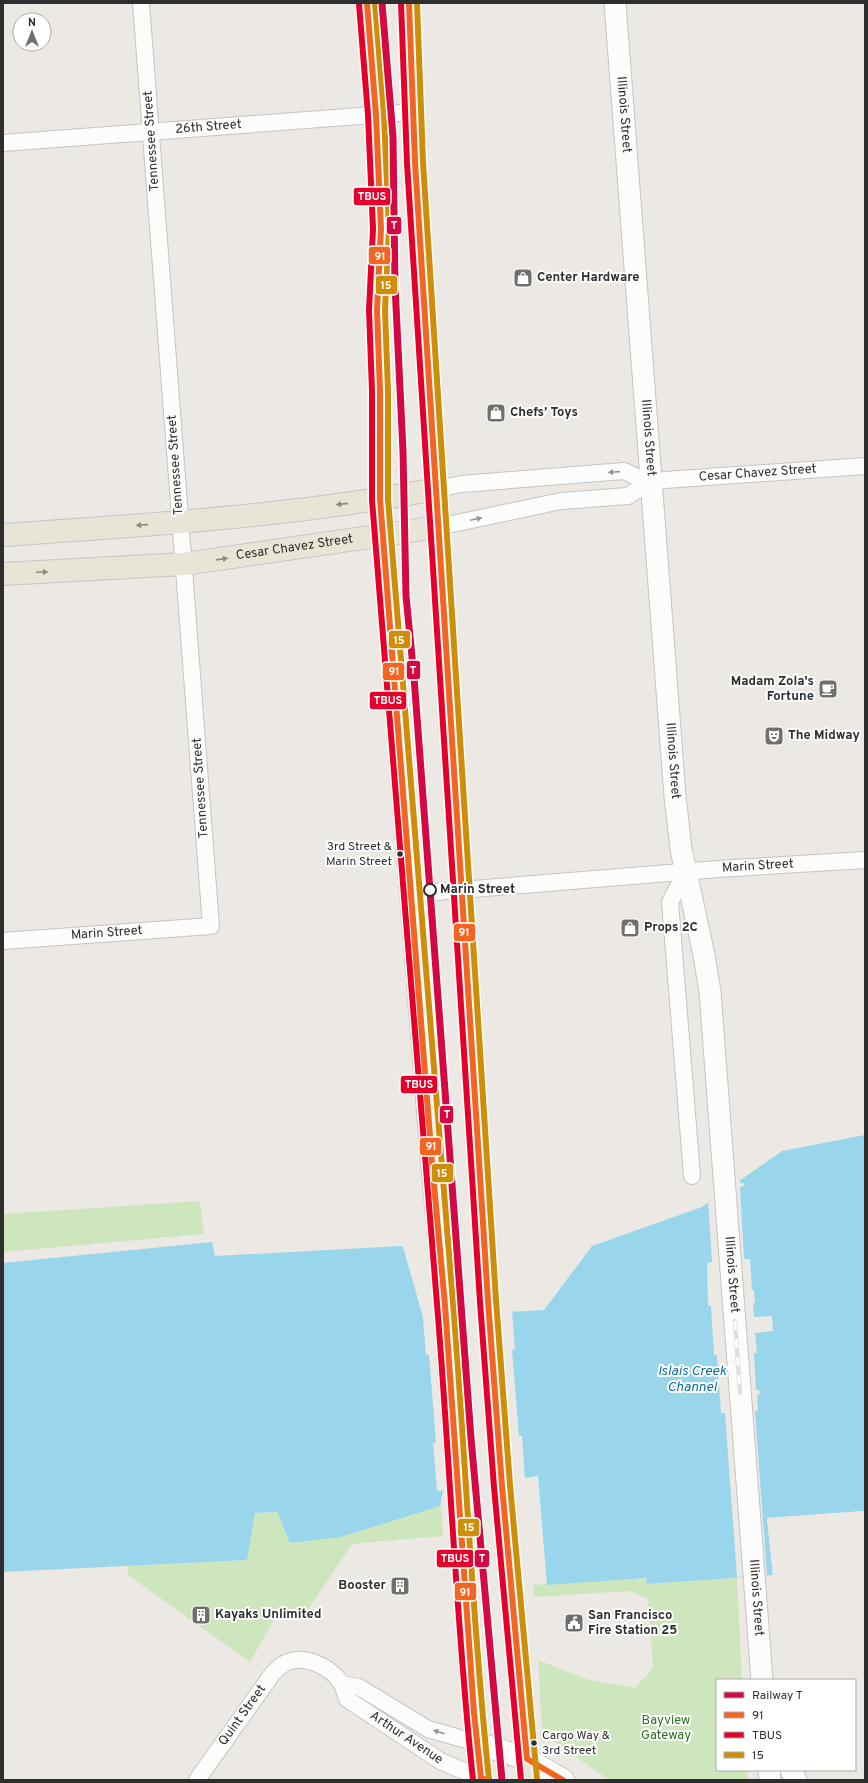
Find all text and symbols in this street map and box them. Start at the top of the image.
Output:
north arrow [12,12,52,52]
text: N [28,16,36,30]
street label: Illinois Street [613,76,634,154]
street label: Tennessee Street [141,90,163,192]
street label: 26th Street [175,117,242,138]
line badge: TBUS [353,187,391,206]
text: TBUS [358,190,387,204]
line badge: T [386,216,402,235]
text: T [391,219,398,233]
line badge: 91 [368,246,391,265]
text: 91 [374,250,386,264]
shop icon: Center Hardware [512,267,534,289]
place label: Center Hardware [537,270,640,286]
line badge: 15 [375,275,398,295]
text: 15 [380,279,392,293]
street label: Illinois Street [637,399,659,477]
shop icon: Chefs’ Toys [485,402,507,424]
place label: Chefs’ Toys [510,405,578,421]
street label: Tennessee Street [165,414,187,516]
street label: Cesar Chavez Street [698,461,817,486]
one-way arrow [608,469,620,476]
one-way arrow [336,501,348,508]
one-way arrow [470,516,482,522]
one-way arrow [136,522,148,529]
street label: Cesar Chavez Street [235,531,354,564]
one-way arrow [216,556,229,562]
one-way arrow [36,569,48,576]
line badge: 15 [388,630,411,649]
text: 15 [393,634,405,648]
line badge: T [406,660,421,680]
line badge: 91 [382,662,405,681]
text: T [410,664,417,678]
text: 91 [388,665,400,679]
place label: Madam Zola's Fortune [731,674,814,705]
cafe icon: Madam Zola's Fortune [817,678,839,700]
line badge: TBUS [369,691,407,710]
text: TBUS [374,694,403,708]
street label: Illinois Street [661,722,683,800]
theatre icon: The Midway [763,725,785,747]
place label: The Midway [788,728,861,744]
street label: Tennessee Street [190,737,212,839]
place label: 3rd Street & Marin Street [326,839,392,870]
marker: 3rd Street & Marin Street [395,849,405,859]
street label: Marin Street [722,856,794,877]
place label: Marin Street [440,882,515,898]
marker: Marin Street [423,883,437,897]
shop icon: Props 2C [619,917,641,939]
place label: Props 2C [644,920,698,936]
street label: Marin Street [70,923,143,944]
line badge: 91 [453,923,476,942]
text: 91 [458,926,470,940]
line badge: TBUS [400,1075,438,1094]
text: TBUS [405,1078,434,1092]
line badge: T [439,1105,454,1124]
text: T [444,1108,451,1122]
line badge: 91 [419,1137,442,1156]
text: 91 [425,1140,437,1154]
line badge: 15 [431,1163,454,1183]
text: 15 [436,1167,448,1181]
street label: Illinois Street [720,1236,742,1314]
water label: Islais Creek Channel [658,1363,727,1396]
line badge: 15 [457,1518,480,1537]
text: 15 [463,1521,475,1535]
line badge: TBUS [436,1549,474,1568]
line badge: T [474,1549,490,1568]
text: TBUS [441,1552,470,1566]
text: T [479,1552,486,1566]
street label: Illinois Street [745,1559,767,1637]
building icon: Booster [389,1575,411,1597]
place label: Booster [338,1578,387,1594]
line badge: 91 [454,1582,477,1601]
text: 91 [459,1586,471,1600]
building icon: Kayaks Unlimited [190,1604,212,1626]
place label: Kayaks Unlimited [215,1607,321,1623]
place label: San Francisco Fire Station 25 [588,1608,677,1639]
public building icon: San Francisco Fire Station 25 [563,1612,585,1634]
legend [716,1679,856,1771]
street label: Quint Street [216,1682,270,1749]
text: Railway T [752,1688,803,1704]
street label: Arthur Avenue [366,1708,446,1768]
text: 91 [752,1708,764,1724]
park label: Bayview Gateway [641,1713,691,1744]
place label: Cargo Way & 3rd Street [542,1728,610,1759]
text: TBUS [752,1728,782,1744]
one-way arrow [433,1729,445,1735]
marker: Cargo Way & 3rd Street [529,1738,539,1748]
text: 15 [752,1748,764,1764]

